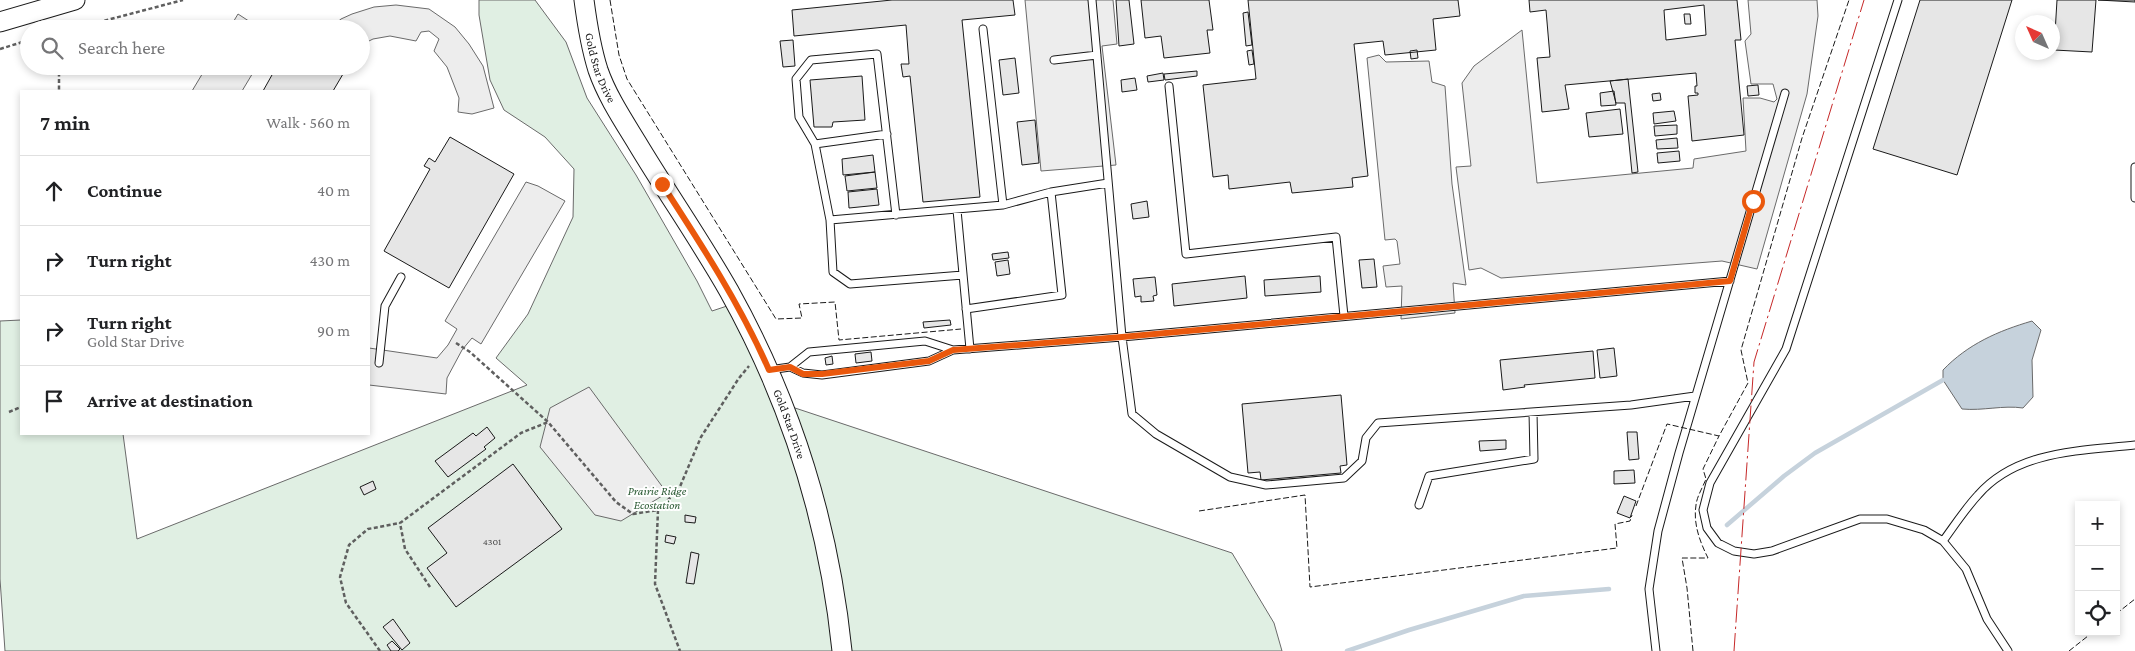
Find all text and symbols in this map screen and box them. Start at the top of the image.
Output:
north arrow [2015,15,2060,60]
search box [20,20,370,75]
street label: Gold Star Drive [582,32,619,105]
icon: search [38,34,66,62]
text: Search here [78,37,165,58]
text: 7 min [40,111,90,135]
text: Walk · 560 m [266,114,350,131]
route end [651,173,674,196]
icon: ahead [40,177,68,205]
text: Continue [87,180,162,201]
text: 40 m [317,182,350,199]
route start [1742,190,1765,213]
icon: right [40,247,68,275]
text: Turn right [87,250,172,271]
text: 430 m [309,252,350,269]
text: Turn right [87,312,172,333]
icon: right [40,317,68,345]
text: 90 m [317,322,350,339]
text: Gold Star Drive [87,333,184,350]
icon: arrive [40,387,68,415]
street label: Gold Star Drive [770,387,808,461]
text: Arrive at destination [87,390,253,411]
park label: Prairie Ridge Ecostation [628,484,687,512]
map controls [2075,501,2120,636]
button: + [2075,501,2120,546]
house number: 4301 [483,536,501,547]
button: − [2075,546,2120,591]
button: locate [2075,591,2120,636]

